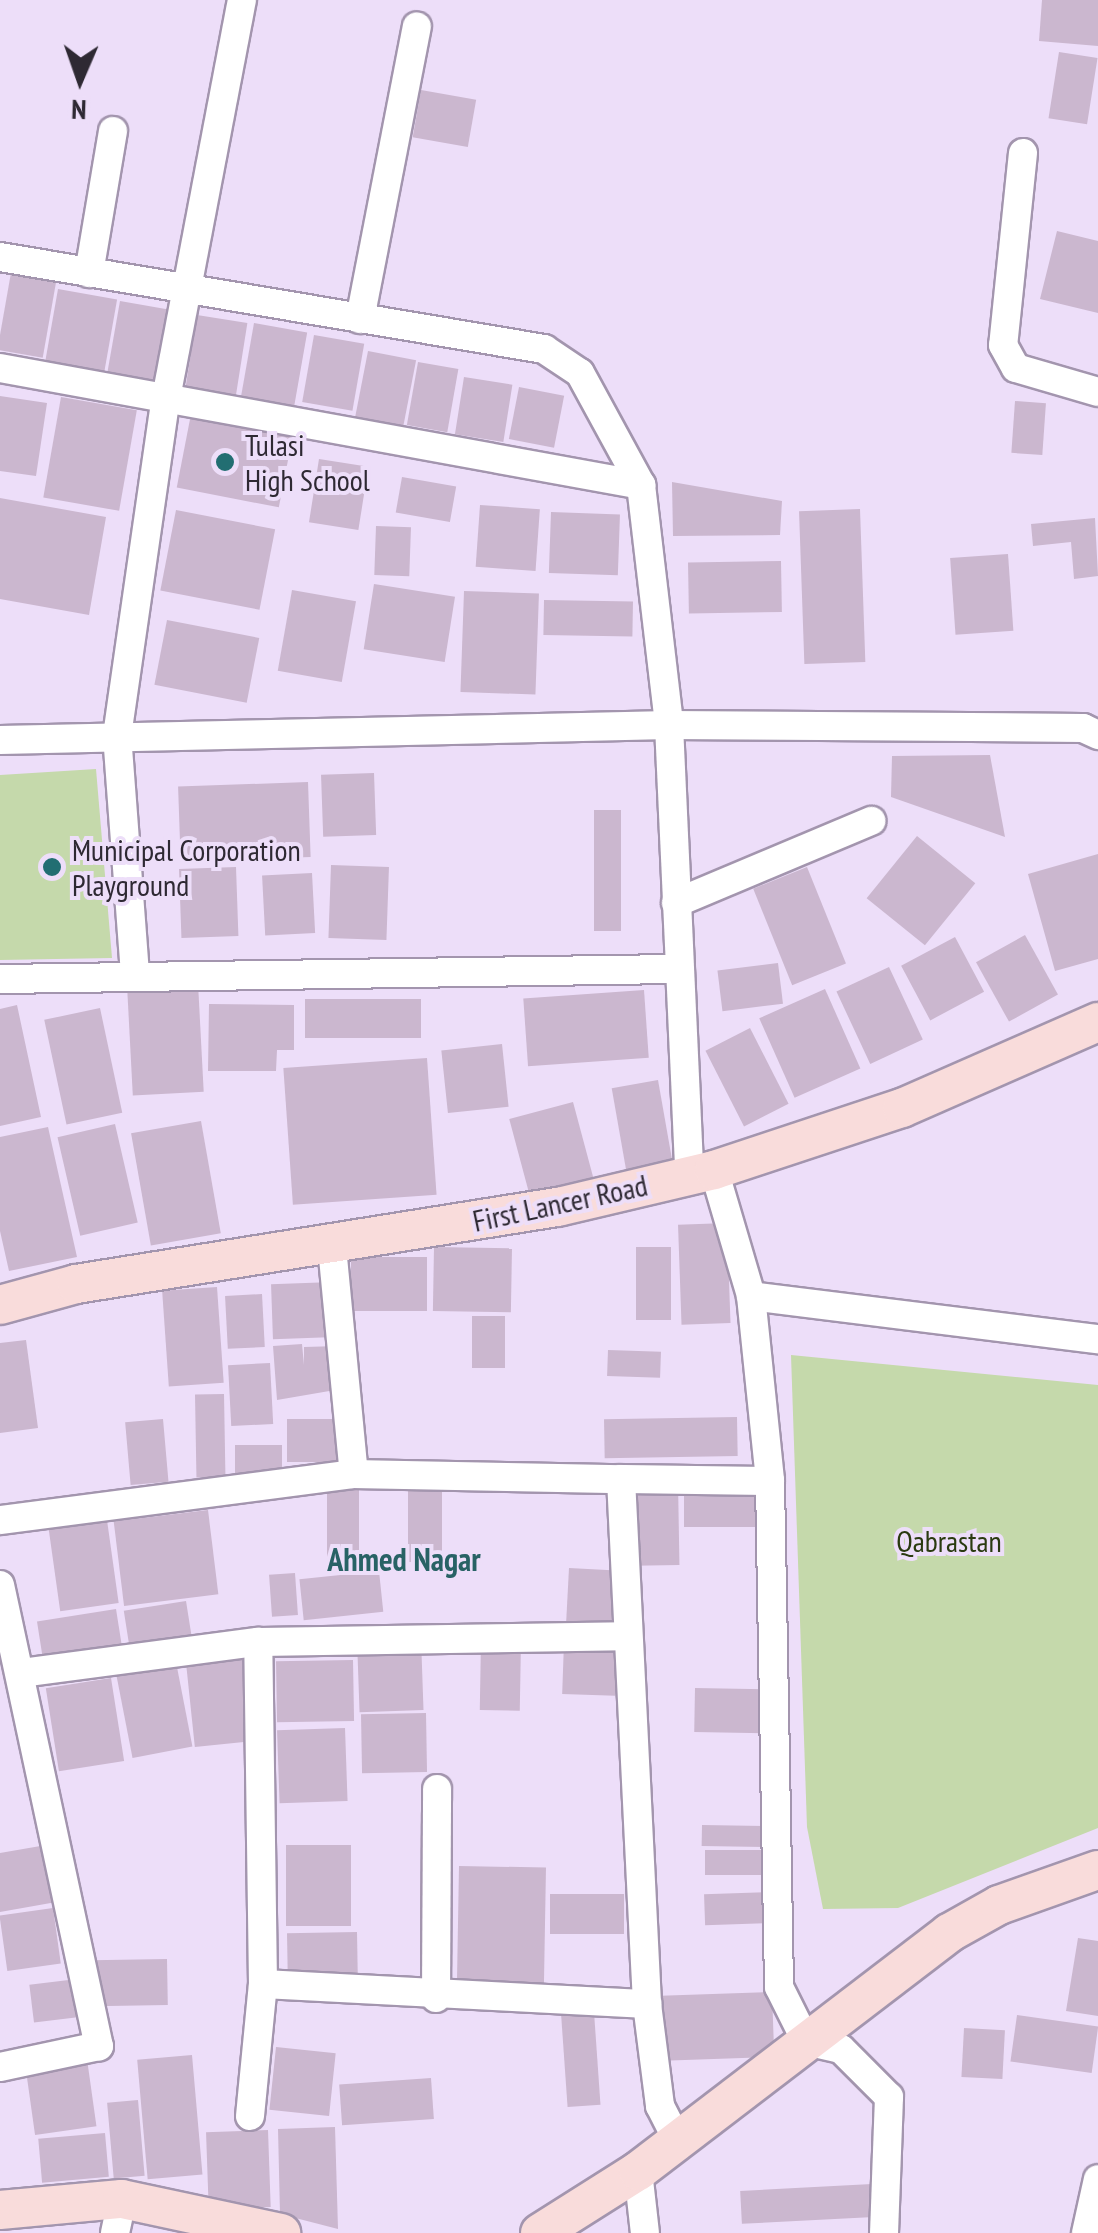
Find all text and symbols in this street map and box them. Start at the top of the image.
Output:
north arrow [30,30,130,130]
text: N [71,92,87,129]
place label: Tulasi High School [245,427,370,498]
marker: Tulasi High School [214,451,236,473]
place label: Municipal Corporation Playground [72,832,301,902]
marker: Municipal Corporation Playground [41,856,63,878]
street label: First Lancer Road [470,1167,650,1239]
park label: Qabrastan [896,1523,1002,1559]
district label: Ahmed Nagar [327,1540,481,1578]

